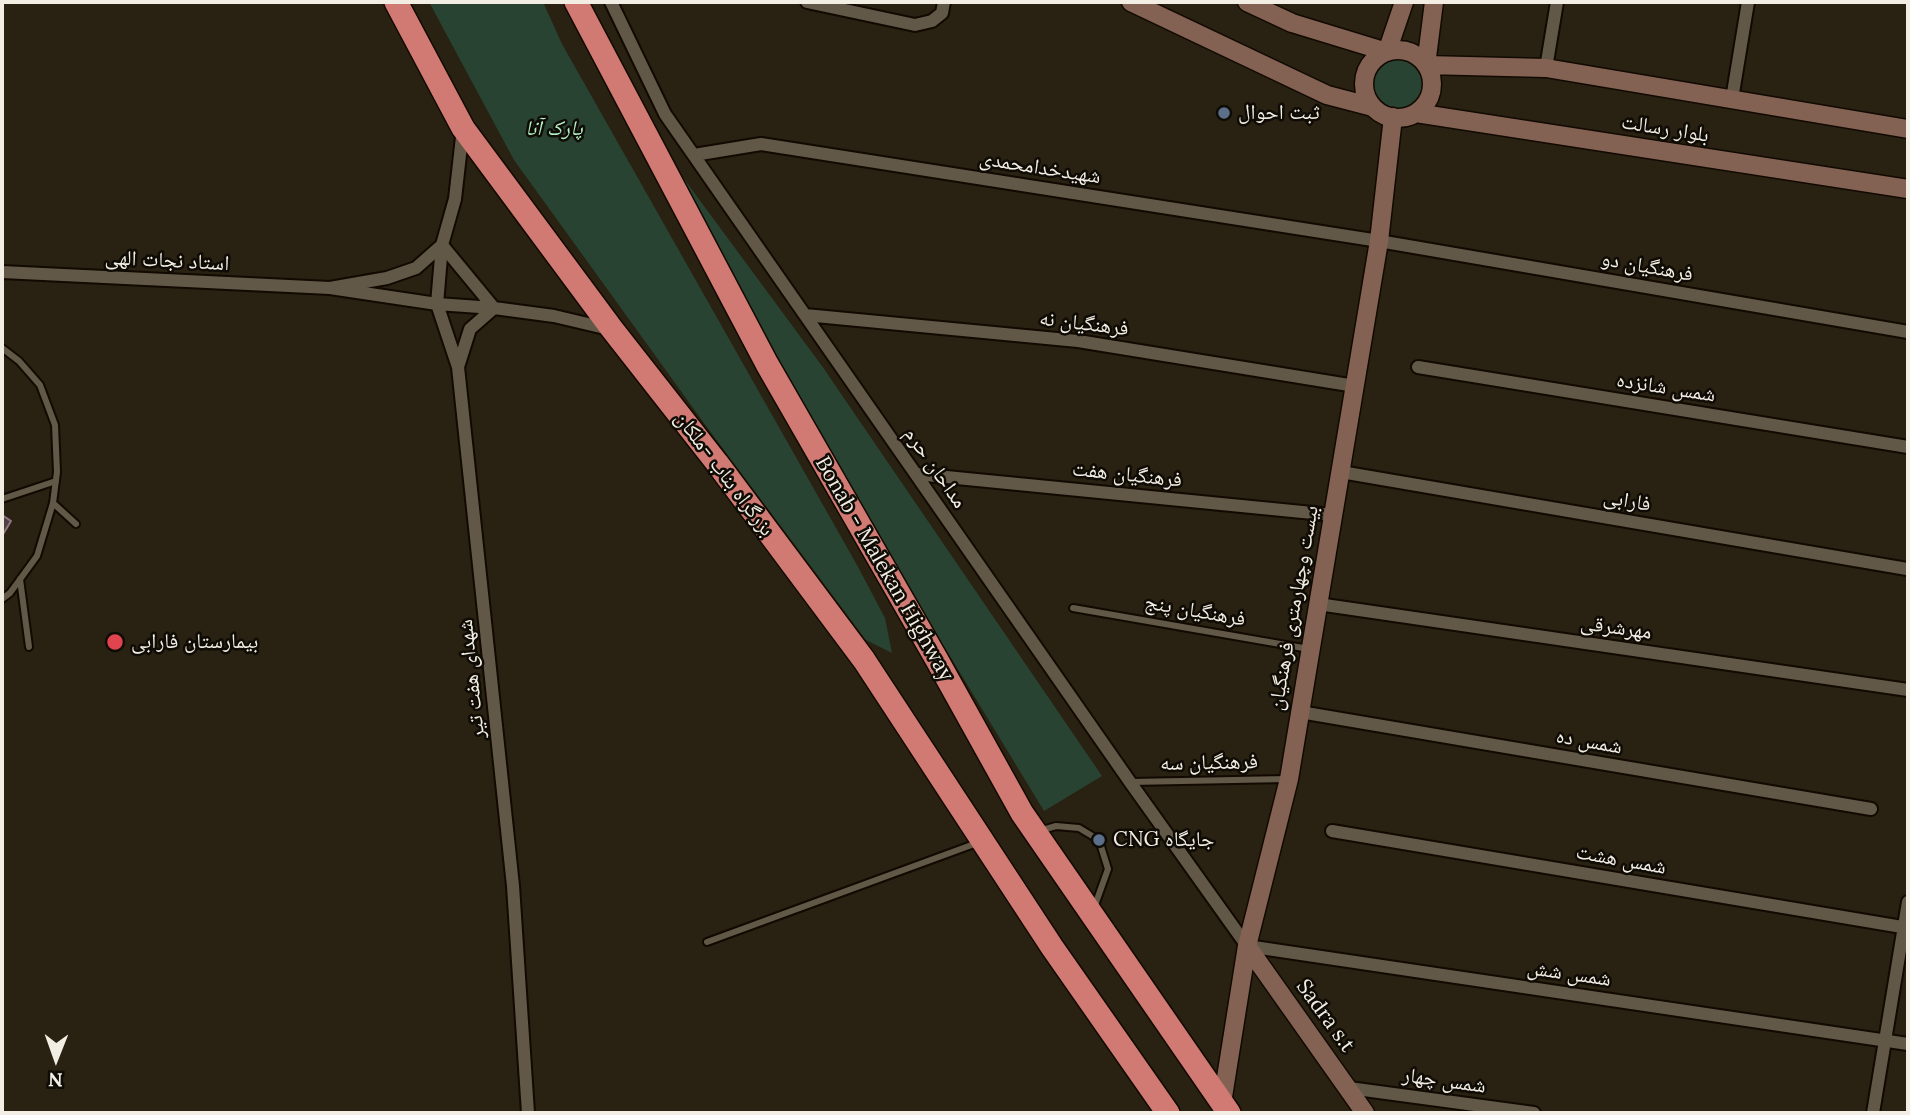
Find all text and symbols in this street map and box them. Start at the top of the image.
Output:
place label: ثبت احوال [1238,100,1320,126]
marker: ثبت احوال [1216,105,1232,121]
street label: بلوار رسالت [1619,110,1711,148]
park label: پارک آنا [525,116,583,142]
street label: شهیدخدامحمدی [977,146,1103,190]
street label: استاد نجات الهی [104,245,230,277]
street label: فرهنگیان دو [1599,247,1695,287]
street label: فرهنگیان نه [1038,306,1130,342]
street label: شمس شانزده [1615,368,1717,408]
street label: بزرگراه بناب -ملکان [669,407,779,541]
street label: مداحان حرم [898,423,972,513]
street label: Bonab - Malekan Highway [809,452,959,686]
street label: فرهنگیان هفت [1071,457,1183,493]
street label: فارابی [1601,484,1653,518]
street label: بیست وچهارمتری فرهنگیان [1264,504,1324,712]
street label: فرهنگیان پنج [1143,590,1247,632]
street label: مهرشرقی [1579,611,1653,645]
street label: شهدای هفت تیر [453,618,491,740]
place label: بیمارستان فارابی [131,629,258,655]
marker: بیمارستان فارابی [105,632,125,652]
street label: شمس ده [1554,724,1624,760]
street label: فرهنگیان سه [1160,750,1258,776]
place label: CNG جایگاه [1113,827,1214,853]
marker: CNG جایگاه [1091,832,1107,848]
street label: شمس هشت [1574,840,1668,880]
street label: شمس شش [1525,956,1613,992]
street label: Sadra s.t [1290,975,1360,1057]
north arrow [21,1024,91,1094]
street label: شمس چهار [1401,1063,1487,1099]
text: N [48,1068,63,1092]

